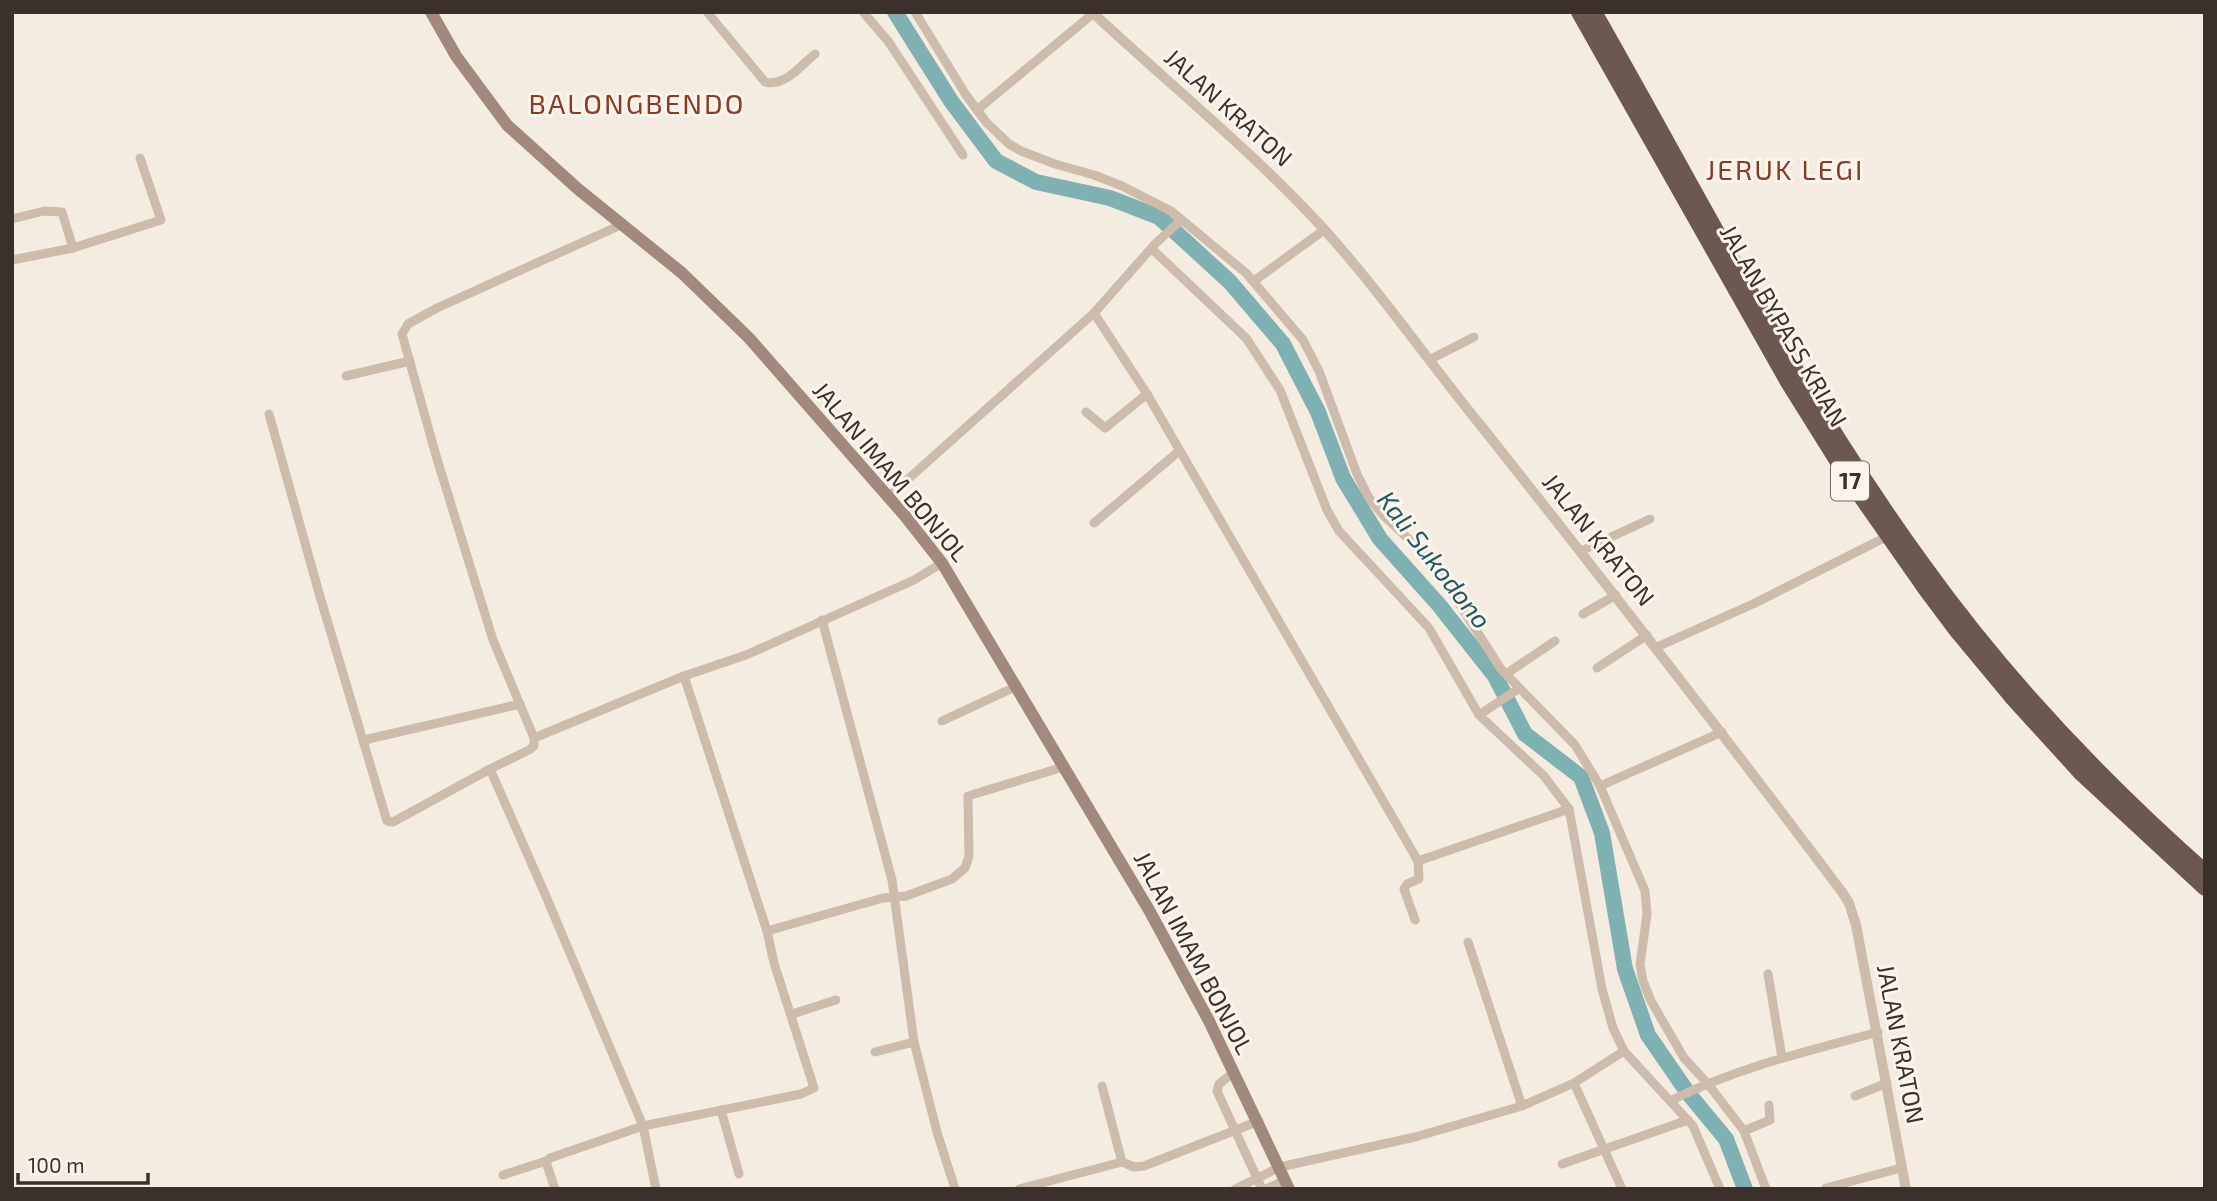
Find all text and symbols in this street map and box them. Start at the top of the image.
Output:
street label: JALAN KRATON [1159,42,1299,172]
district label: BALONGBENDO [529,86,745,120]
district label: JERUK LEGI [1706,152,1864,186]
street label: JALAN BYPASS KRIAN [1715,219,1854,431]
street label: JALAN IMAM BONJOL [808,375,975,567]
road number: 17 [1831,461,1869,500]
street label: JALAN KRATON [1537,467,1661,611]
water label: Kali Sukodono [1372,484,1499,634]
street label: JALAN IMAM BONJOL [1129,846,1260,1059]
street label: JALAN KRATON [1872,962,1931,1126]
scale bar [18,1142,147,1186]
text: 100 m [28,1152,85,1177]

